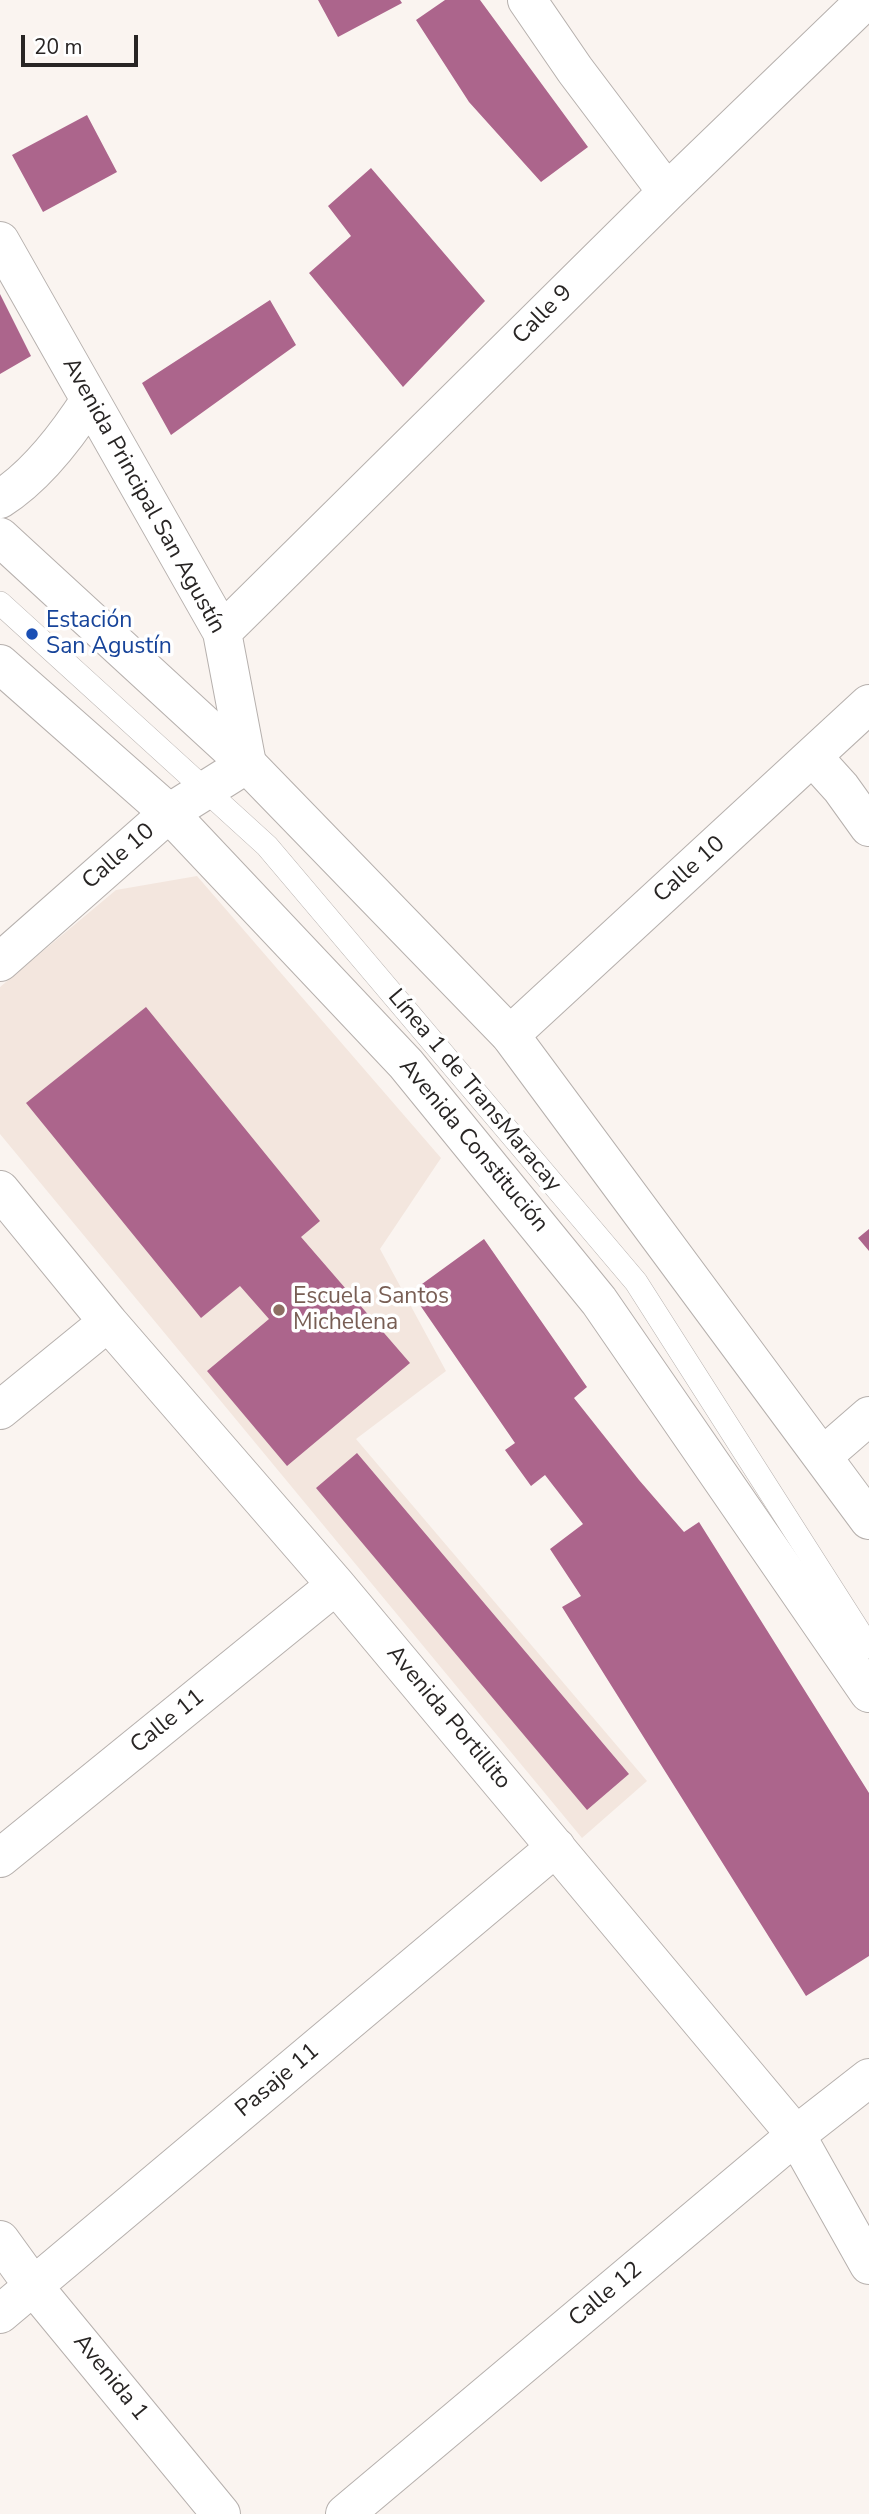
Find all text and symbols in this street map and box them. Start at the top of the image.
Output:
scale bar [24,21,142,65]
text: 20 m [34,33,83,61]
street label: Calle 9 [508,280,578,350]
street label: Avenida Principal San Agustín [56,353,230,639]
place label: Estación San Agustín [46,607,172,661]
marker: Estación San Agustín [24,626,40,642]
street label: Calle 10 [77,818,161,896]
street label: Calle 10 [649,831,731,909]
street label: Línea 1 de TransMaracay [381,984,567,1198]
street label: Avenida Constitución [392,1054,554,1238]
place label: Escuela Santos Michelena [293,1283,449,1337]
marker: Escuela Santos Michelena [271,1302,287,1318]
street label: Avenida Portillito [380,1641,516,1795]
street label: Calle 11 [126,1684,210,1760]
street label: Pasaje 11 [231,2038,325,2124]
street label: Calle 12 [564,2257,648,2333]
street label: Avenida 1 [67,2329,153,2427]

